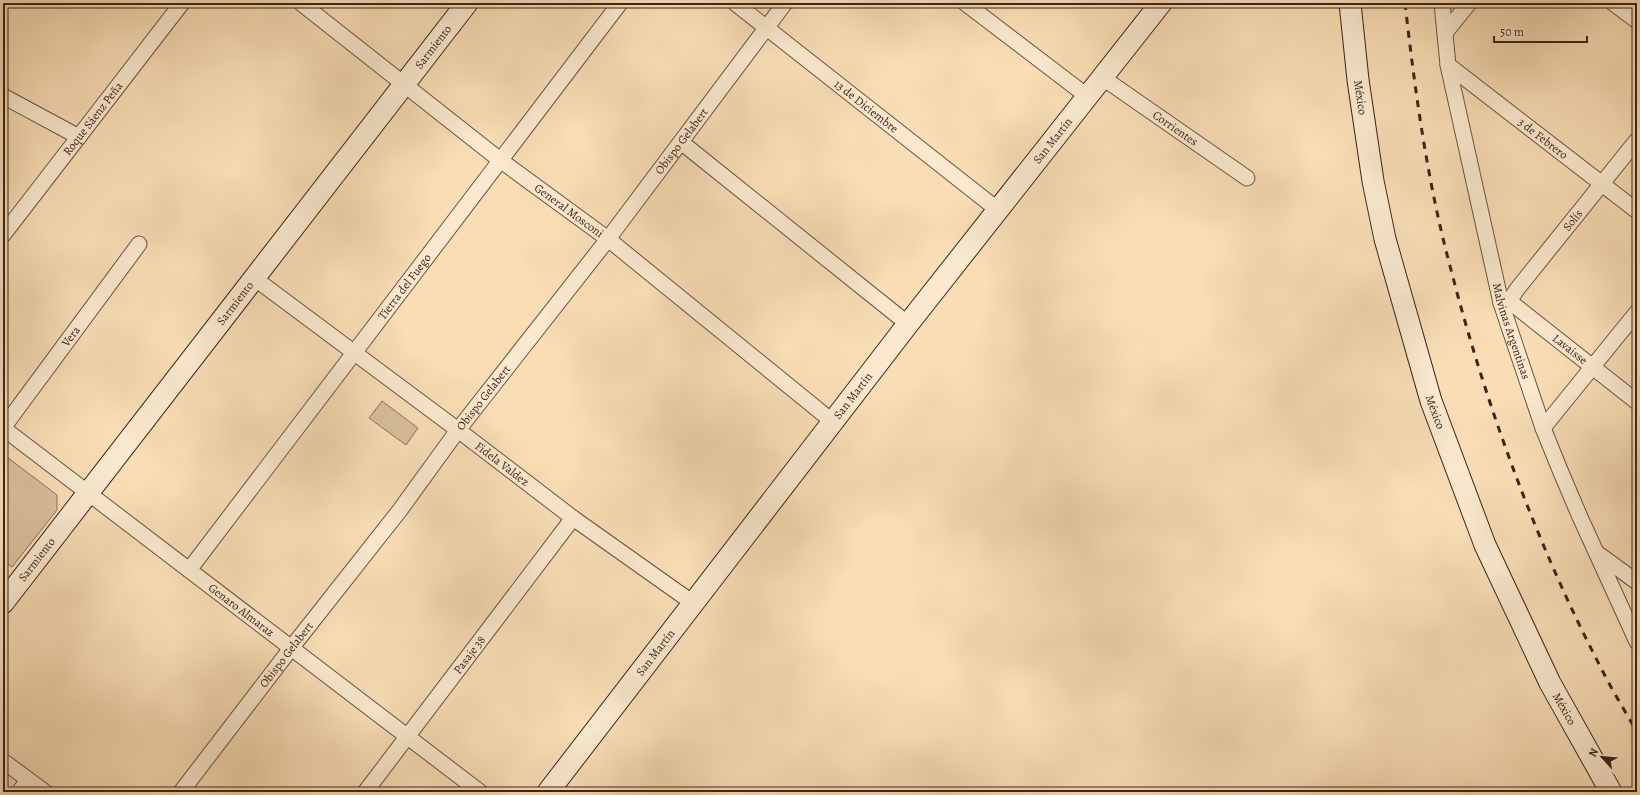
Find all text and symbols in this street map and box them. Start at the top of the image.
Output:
scale bar [1494,18,1587,44]
street label: Sarmiento [411,22,455,72]
text: 50 m [1500,24,1524,40]
street label: 13 de Diciembre [831,76,902,137]
street label: Roque Sáenz Peña [59,78,127,159]
street label: México [1350,79,1371,116]
street label: Obispo Gelabert [651,105,712,178]
street label: Corrientes [1149,107,1201,150]
street label: San Martín [1029,114,1076,167]
street label: 3 de Febrero [1515,114,1571,163]
street label: General Mosconi [531,180,607,241]
street label: Solís [1559,206,1586,234]
street label: Tierra del Fuego [374,250,435,323]
street label: Sarmiento [213,278,257,329]
street label: Malvinas Argentinas [1489,281,1534,382]
street label: Vera [57,322,84,351]
street label: Lavaisse [1549,330,1591,368]
street label: Obispo Gelabert [453,362,514,434]
street label: San Martín [830,369,876,422]
street label: México [1422,393,1449,431]
street label: Fidela Valdez [472,438,533,490]
street label: Sarmiento [15,534,59,585]
street label: Genaro Almaraz [205,580,278,640]
street label: Obispo Gelabert [256,618,317,691]
street label: San Martín [632,626,679,679]
street label: Pasaje 38 [450,632,489,677]
street label: México [1549,690,1580,728]
north arrow [1582,737,1622,777]
text: N [1585,746,1602,760]

